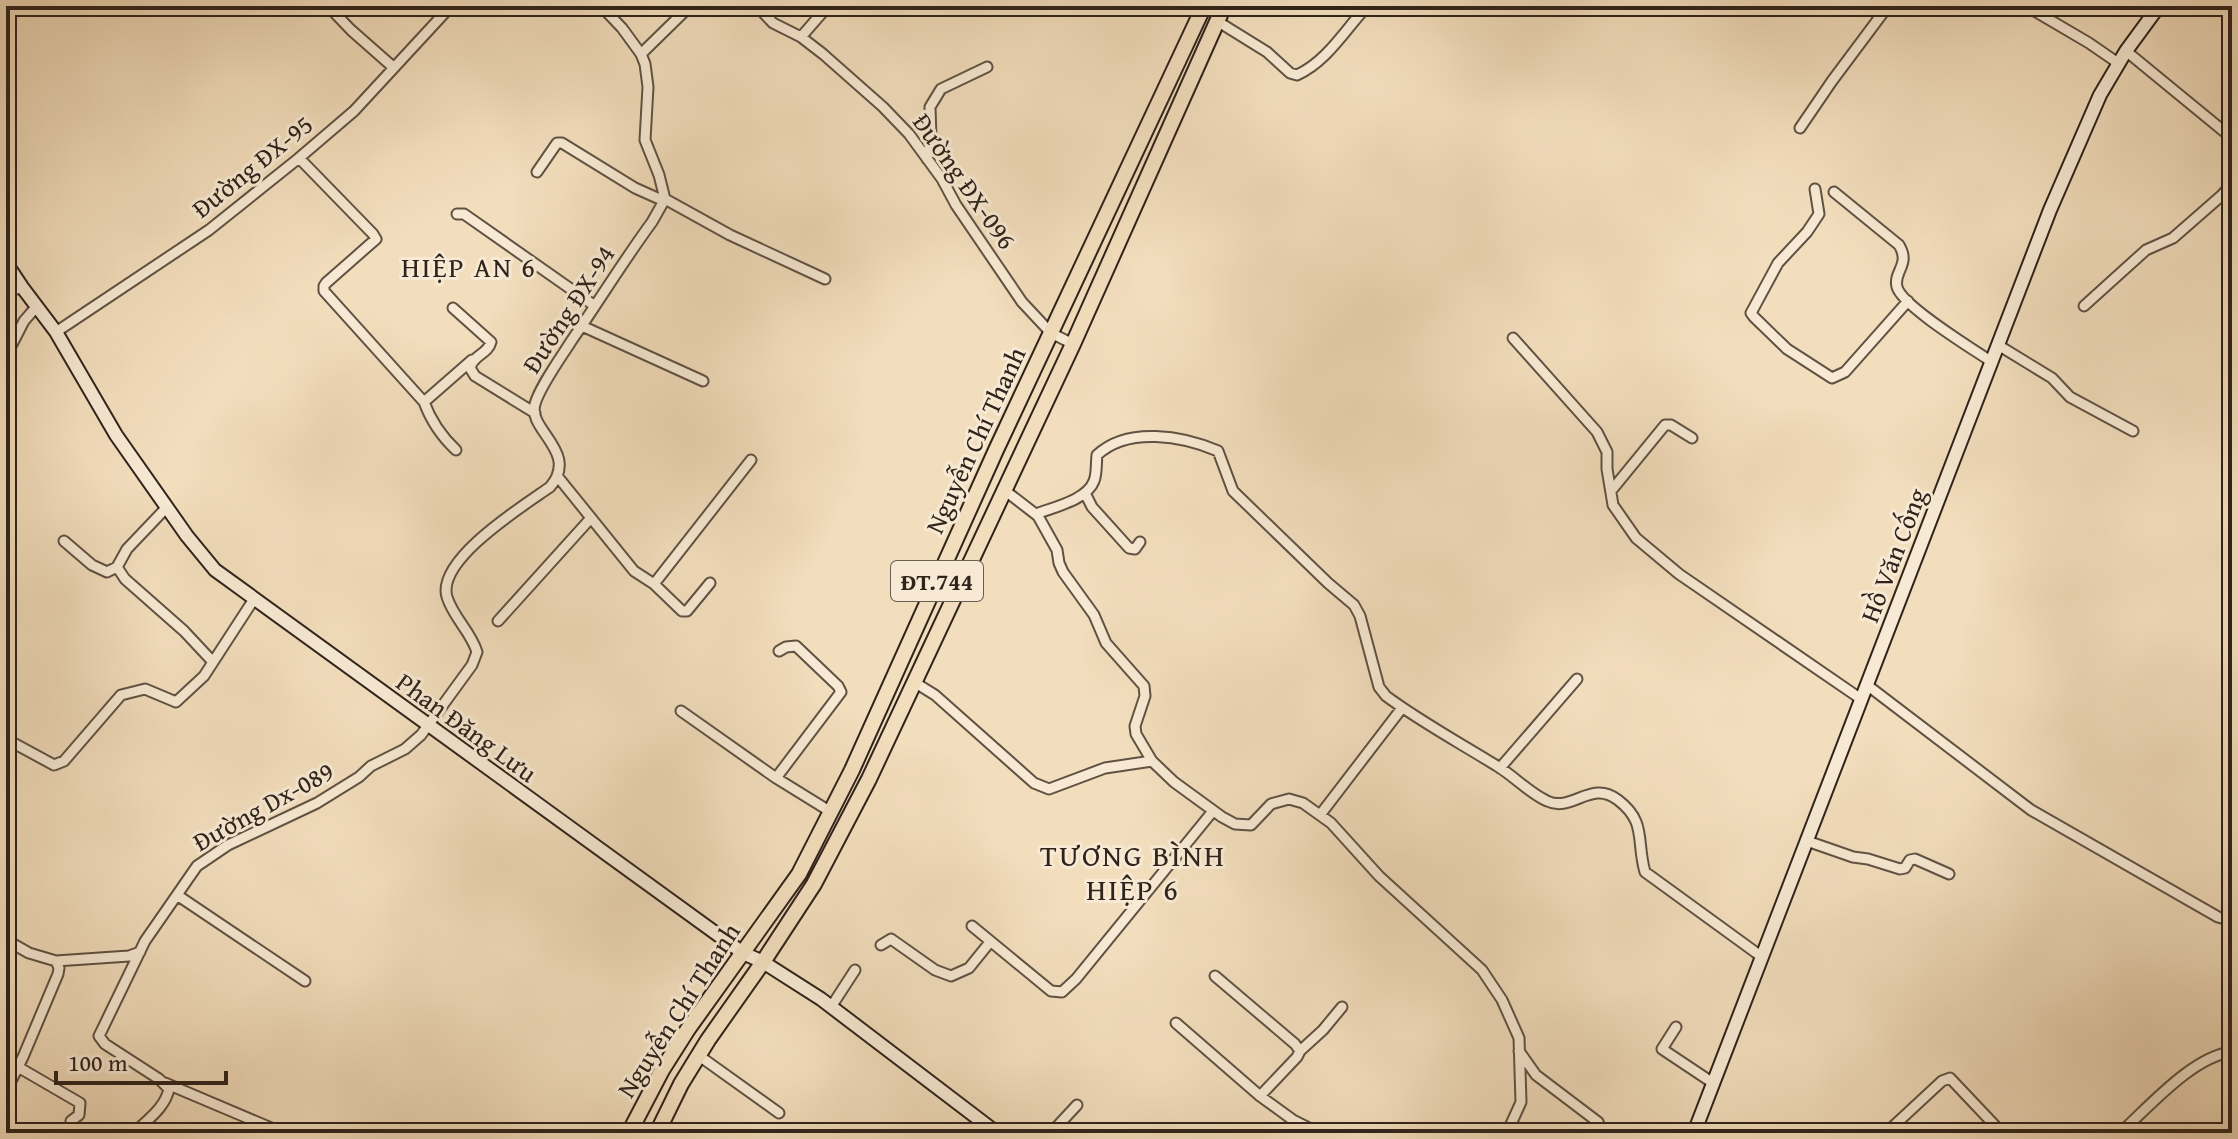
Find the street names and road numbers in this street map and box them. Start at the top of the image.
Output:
street label: Đường ĐX-95 [183,105,321,227]
street label: Đường ĐX-096 [904,105,1026,257]
street label: Đường ĐX-94 [512,237,624,381]
street label: Nguyễn Chí Thanh [915,340,1036,540]
street label: Hồ Văn Cống [1850,482,1936,628]
road number: ĐT.744 [891,561,983,601]
street label: Phan Đăng Lưu [388,663,546,791]
street label: Đường Dx-089 [186,751,340,861]
street label: Nguyễn Chí Thanh [607,914,750,1105]

